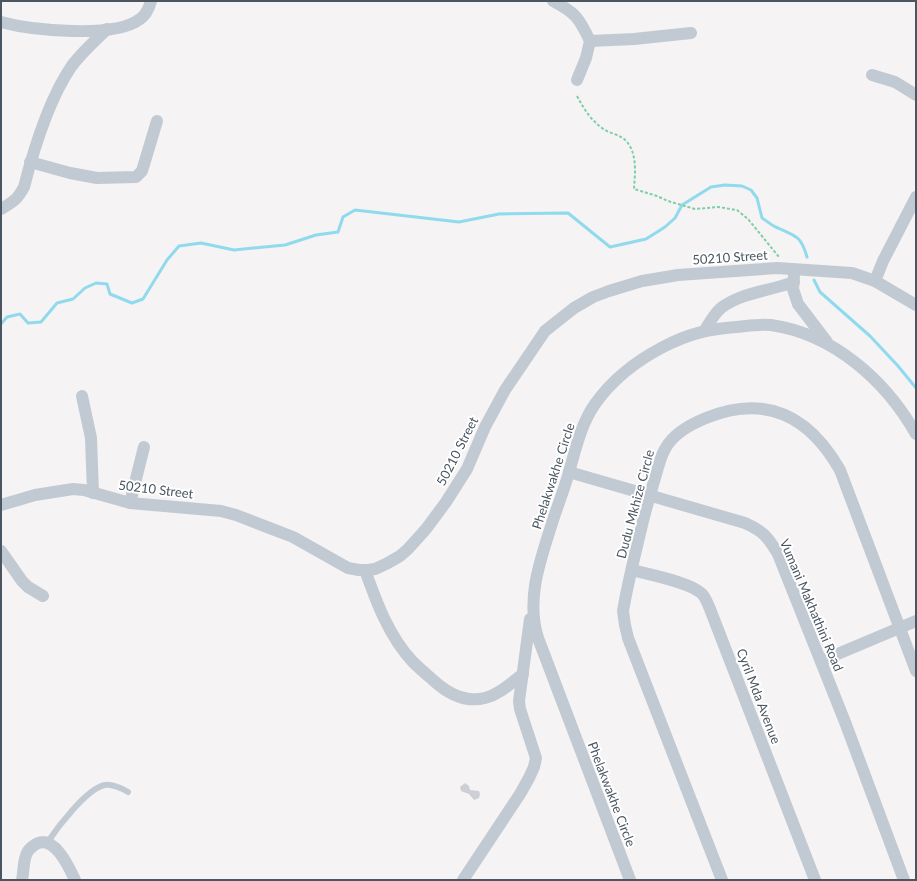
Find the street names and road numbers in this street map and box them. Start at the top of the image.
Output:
street label: 50210 Street [692,246,768,268]
street label: 50210 Street [433,414,481,488]
street label: Phelakwakhe Circle [528,421,578,531]
street label: Dudu Mkhize Circle [613,448,657,560]
street label: 50210 Street [118,476,195,502]
street label: Vumani Makhathini Road [777,536,847,674]
street label: Cyril Mda Avenue [733,646,785,746]
street label: Phelakwakhe Circle [585,739,639,849]

